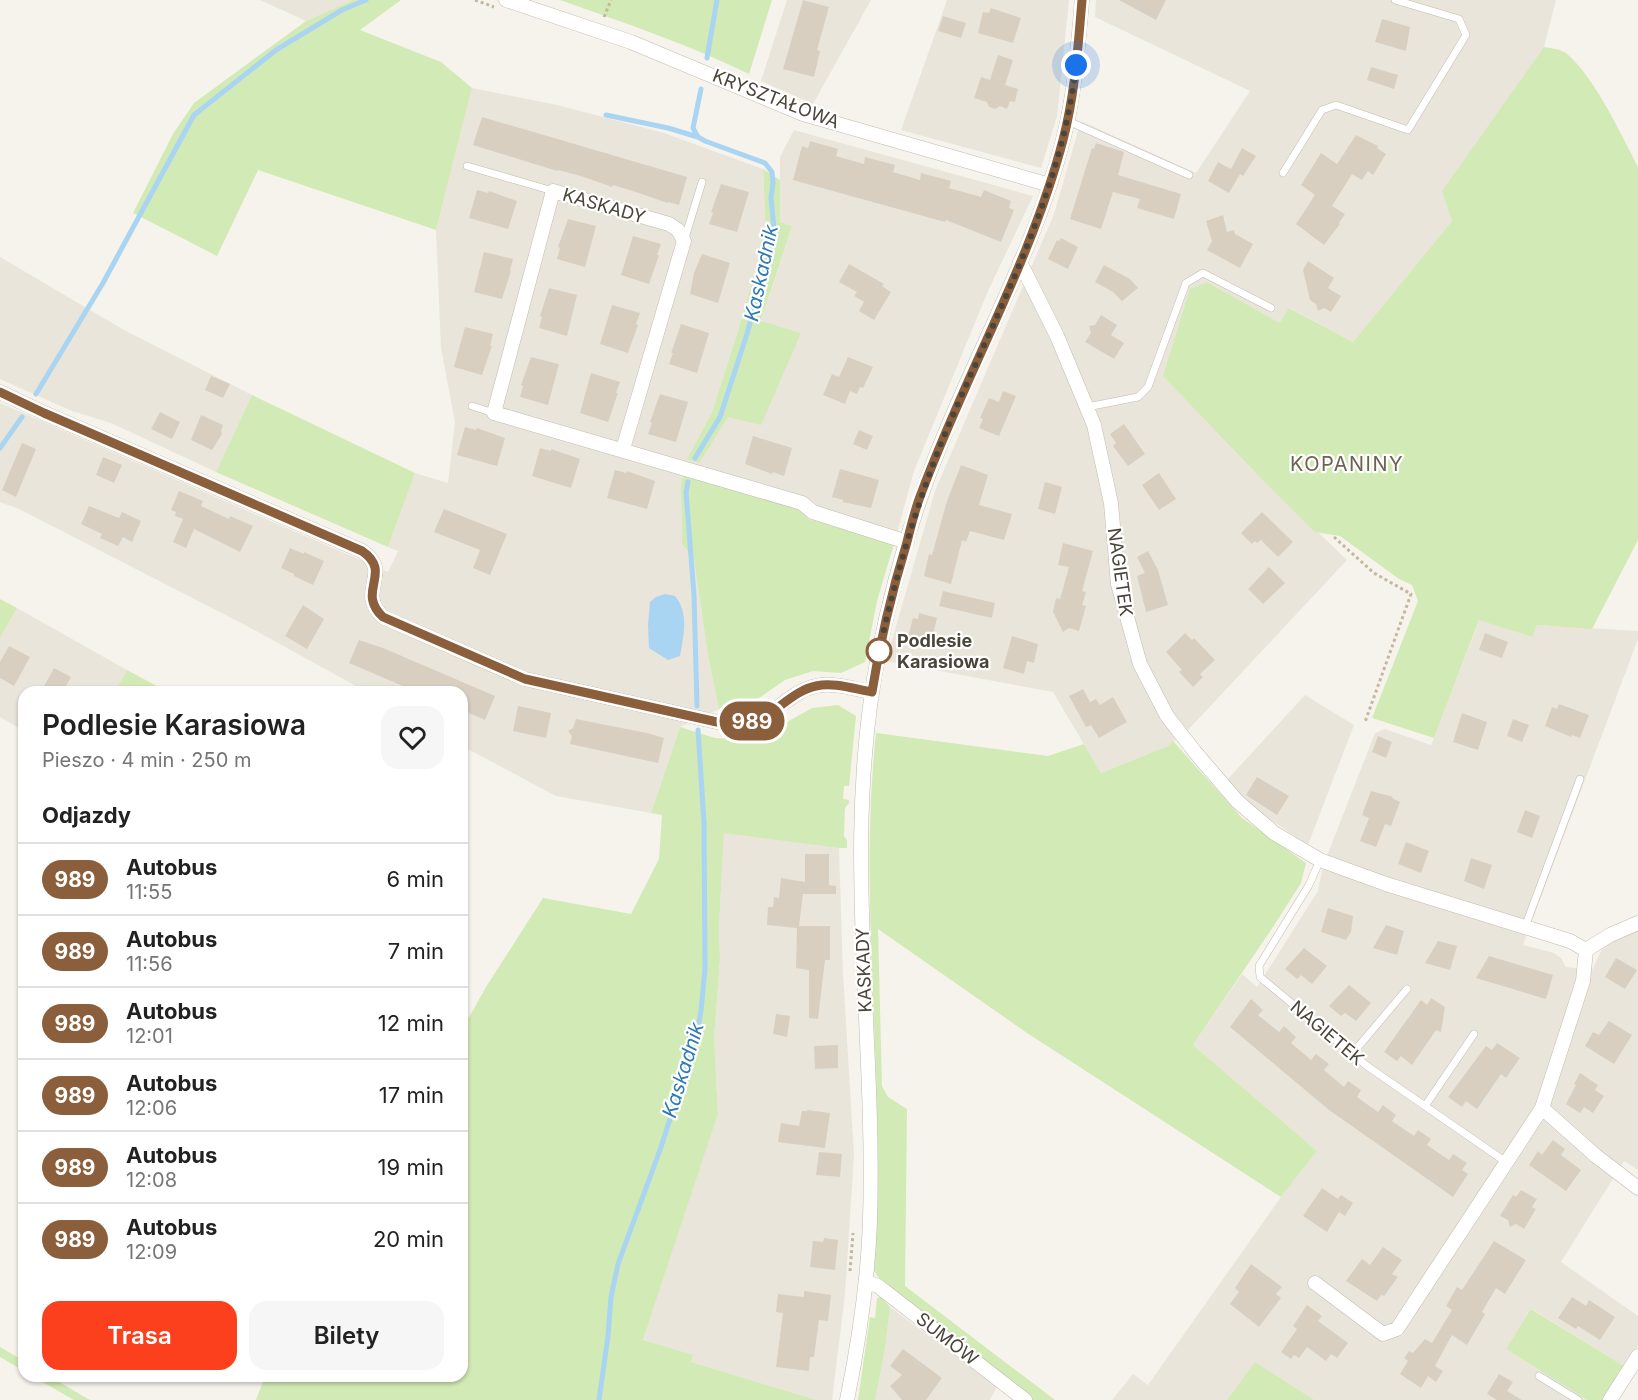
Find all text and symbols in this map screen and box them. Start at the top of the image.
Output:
your location [1061,50,1091,80]
street label: KRYSZTAŁOWA [710,65,842,132]
street label: KASKADY [560,184,648,227]
water label: Kaskadnik [739,221,783,324]
district label: KOPANINY [1290,452,1404,476]
street label: NAGIETEK [1104,526,1137,617]
place label: Podlesie Karasiowa [897,630,989,672]
marker: Podlesie Karasiowa [866,638,892,664]
line badge: 989 [718,702,786,740]
button: heart [381,706,444,769]
text: Podlesie Karasiowa [42,708,306,742]
text: 989 [732,709,772,734]
text: Pieszo · 4 min · 250 m [42,748,251,772]
text: Odjazdy [42,802,131,828]
text: Autobus [126,854,217,880]
text: 6 min [387,866,444,892]
text: 989 [55,867,95,892]
text: 11:55 [126,880,172,904]
text: Autobus [126,926,217,952]
street label: KASKADY [852,927,875,1013]
text: 7 min [388,938,444,964]
text: 989 [55,939,95,964]
text: 11:56 [126,952,173,976]
street label: NAGIETEK [1286,996,1368,1069]
text: Autobus [126,998,217,1024]
text: 12 min [378,1010,444,1036]
text: 989 [55,1011,95,1036]
water label: Kaskadnik [657,1019,709,1120]
text: 12:01 [126,1024,173,1048]
text: Autobus [126,1070,217,1096]
text: 17 min [379,1082,444,1108]
text: 989 [55,1083,95,1108]
text: 12:06 [126,1096,177,1120]
text: Autobus [126,1142,217,1168]
text: 19 min [378,1154,444,1180]
text: 989 [55,1155,95,1180]
text: 12:08 [126,1168,177,1192]
text: Autobus [126,1214,217,1240]
text: 20 min [373,1226,444,1252]
text: 989 [55,1227,95,1252]
text: 12:09 [126,1240,177,1264]
button: Trasa [42,1301,237,1370]
button: Bilety [249,1301,444,1370]
street label: SUMÓW [912,1307,983,1369]

